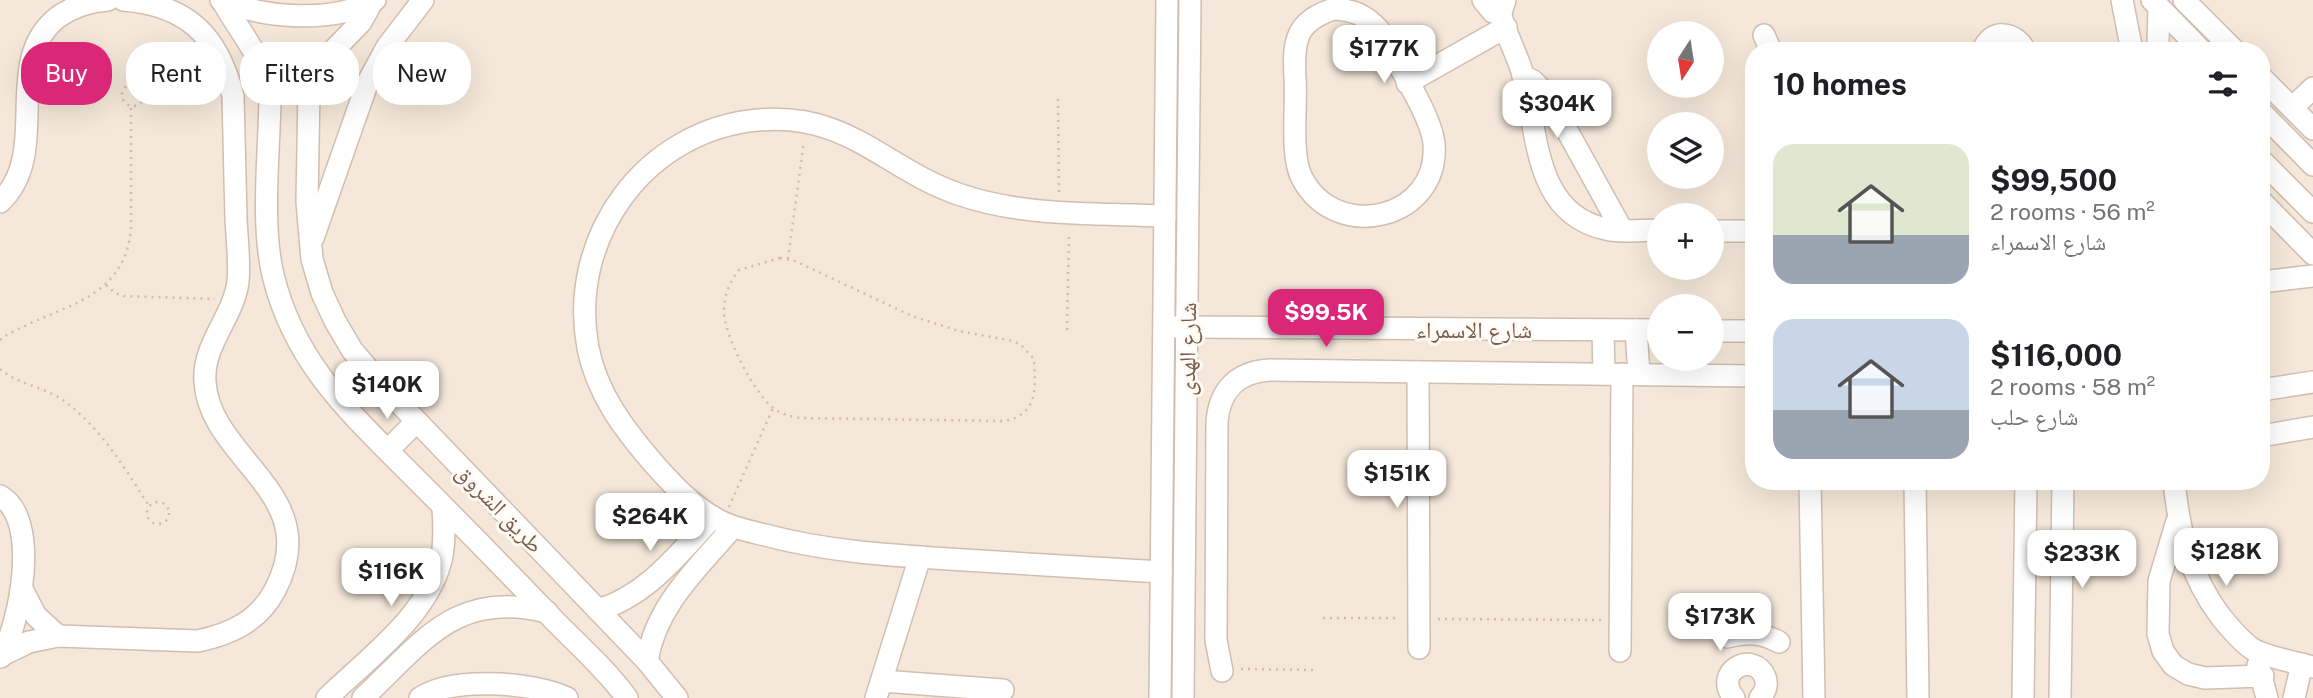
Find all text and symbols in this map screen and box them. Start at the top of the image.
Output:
north arrow [1647,21,1724,98]
map controls [1647,21,1724,371]
pin: $177K [1335,25,1433,85]
text: $177K [1349,34,1419,61]
chip: Buy [21,42,112,105]
chip: Rent [126,42,226,105]
chip: Filters [240,42,359,105]
chip: New [373,42,471,105]
icon: filters [2204,65,2242,103]
text: 10 homes [1773,66,1907,102]
pin: $304K [1508,80,1606,140]
text: $304K [1518,89,1596,116]
button: layers [1647,112,1724,189]
text: $99,500 [1990,162,2117,198]
icon: home [1829,172,1913,256]
text: 2 rooms · 56 m² [1990,198,2155,225]
button: + [1647,203,1724,280]
text: شارع الاسمراء [1990,228,2106,255]
pin: $99.5K [1269,290,1383,349]
button: − [1647,294,1724,371]
text: $99.5K [1284,298,1368,325]
street label: شارع الهدى [1173,302,1203,396]
street label: شارع الاسمراء [1416,316,1532,345]
text: $116,000 [1990,337,2122,373]
icon: home [1829,347,1913,431]
pin: $140K [338,362,436,421]
text: $140K [351,370,423,397]
text: 2 rooms · 58 m² [1990,373,2155,400]
text: شارع حلب [1990,403,2078,430]
pin: $151K [1348,450,1446,510]
street label: طريق الشروق [450,458,549,559]
text: $151K [1363,459,1431,486]
pin: $264K [601,494,699,553]
text: $264K [612,502,688,529]
pin: $128K [2177,528,2275,588]
pin: $233K [2033,530,2131,590]
text: $128K [2190,537,2262,564]
text: $233K [2043,539,2121,566]
pin: $116K [342,548,440,608]
text: $116K [357,557,425,584]
pin: $173K [1671,594,1769,653]
text: $173K [1684,602,1756,629]

